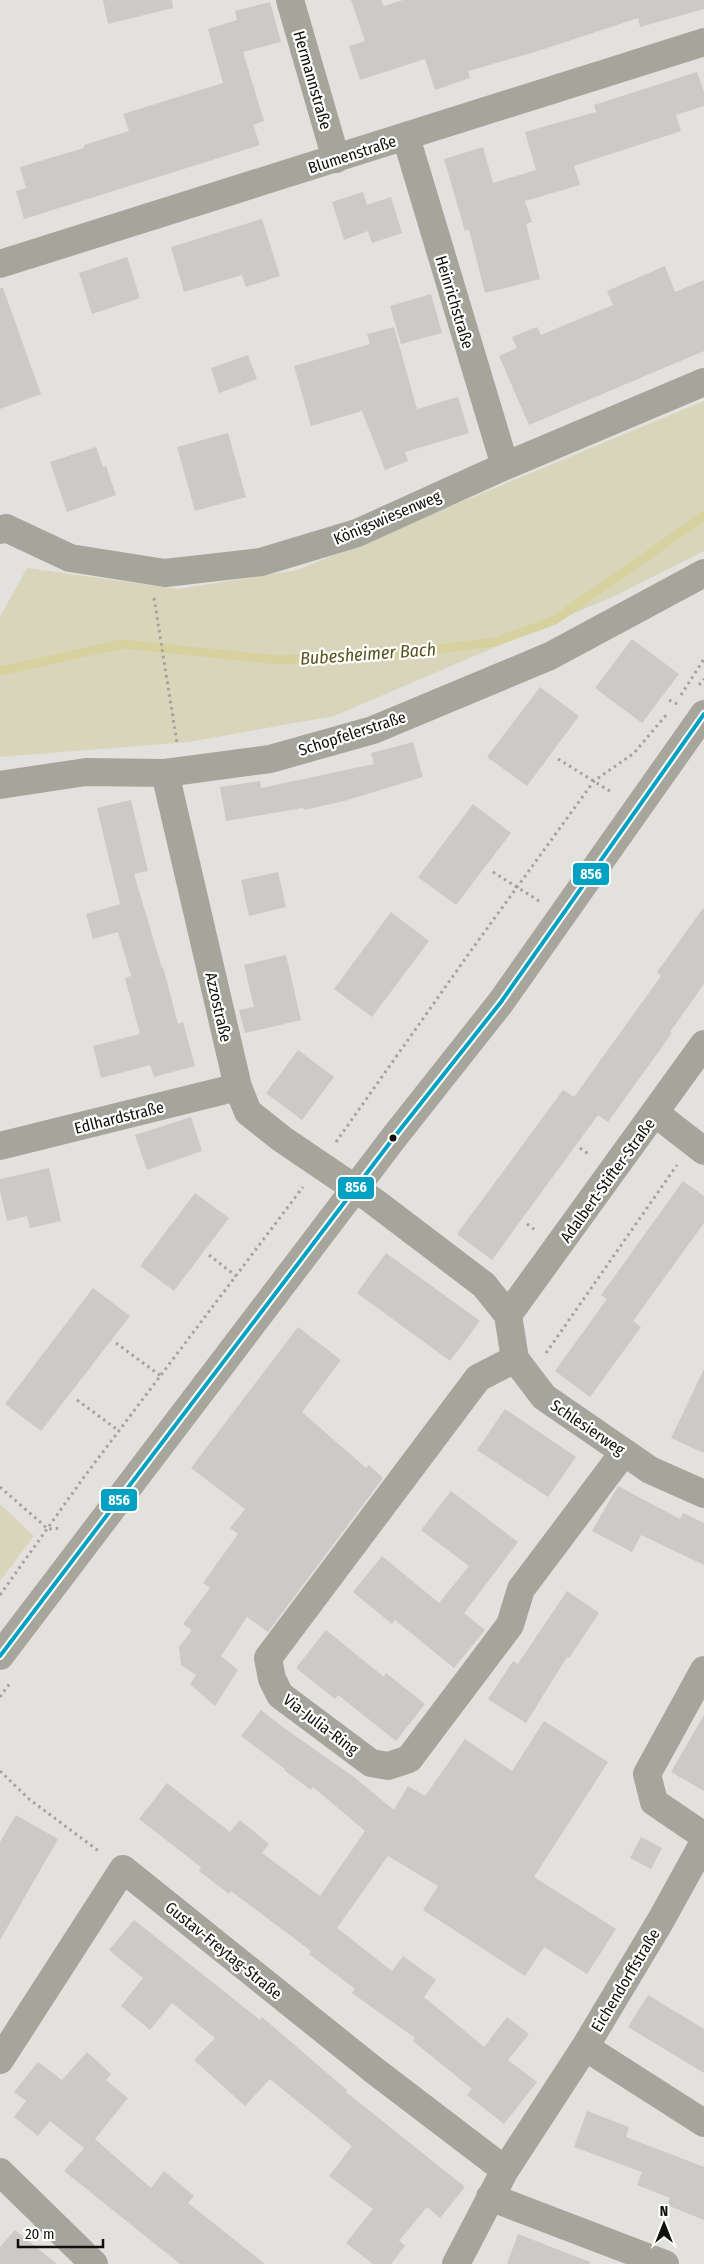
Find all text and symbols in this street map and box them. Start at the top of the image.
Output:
street label: Hermannstraße [289,29,336,132]
street label: Blumenstraße [306,131,399,178]
street label: Heinrichstraße [431,253,478,351]
street label: Königswiesenweg [331,486,444,549]
water label: Bubesheimer Bach [299,638,437,670]
street label: Schopfelerstraße [296,707,408,760]
line badge: 856 [572,862,610,886]
text: 856 [580,866,602,883]
street label: Azzostraße [201,970,236,1044]
street label: Edlhardstraße [72,1097,166,1138]
street label: Adalbert-Stifter-Straße [556,1115,659,1246]
unlabelled marker [388,1133,398,1143]
line badge: 856 [337,1176,375,1200]
text: 856 [345,1179,367,1196]
street label: Schlesierweg [547,1396,629,1459]
line badge: 856 [100,1488,138,1512]
text: 856 [108,1492,130,1509]
street label: Via-Julia-Ring [279,1690,362,1759]
street label: Gustav-Freytag-Straße [162,1898,286,2003]
street label: Eichendorffstraße [587,1925,664,2035]
north arrow [639,2199,689,2249]
text: N [660,2203,668,2220]
scale bar [18,2216,102,2248]
text: 20 m [25,2225,55,2243]

